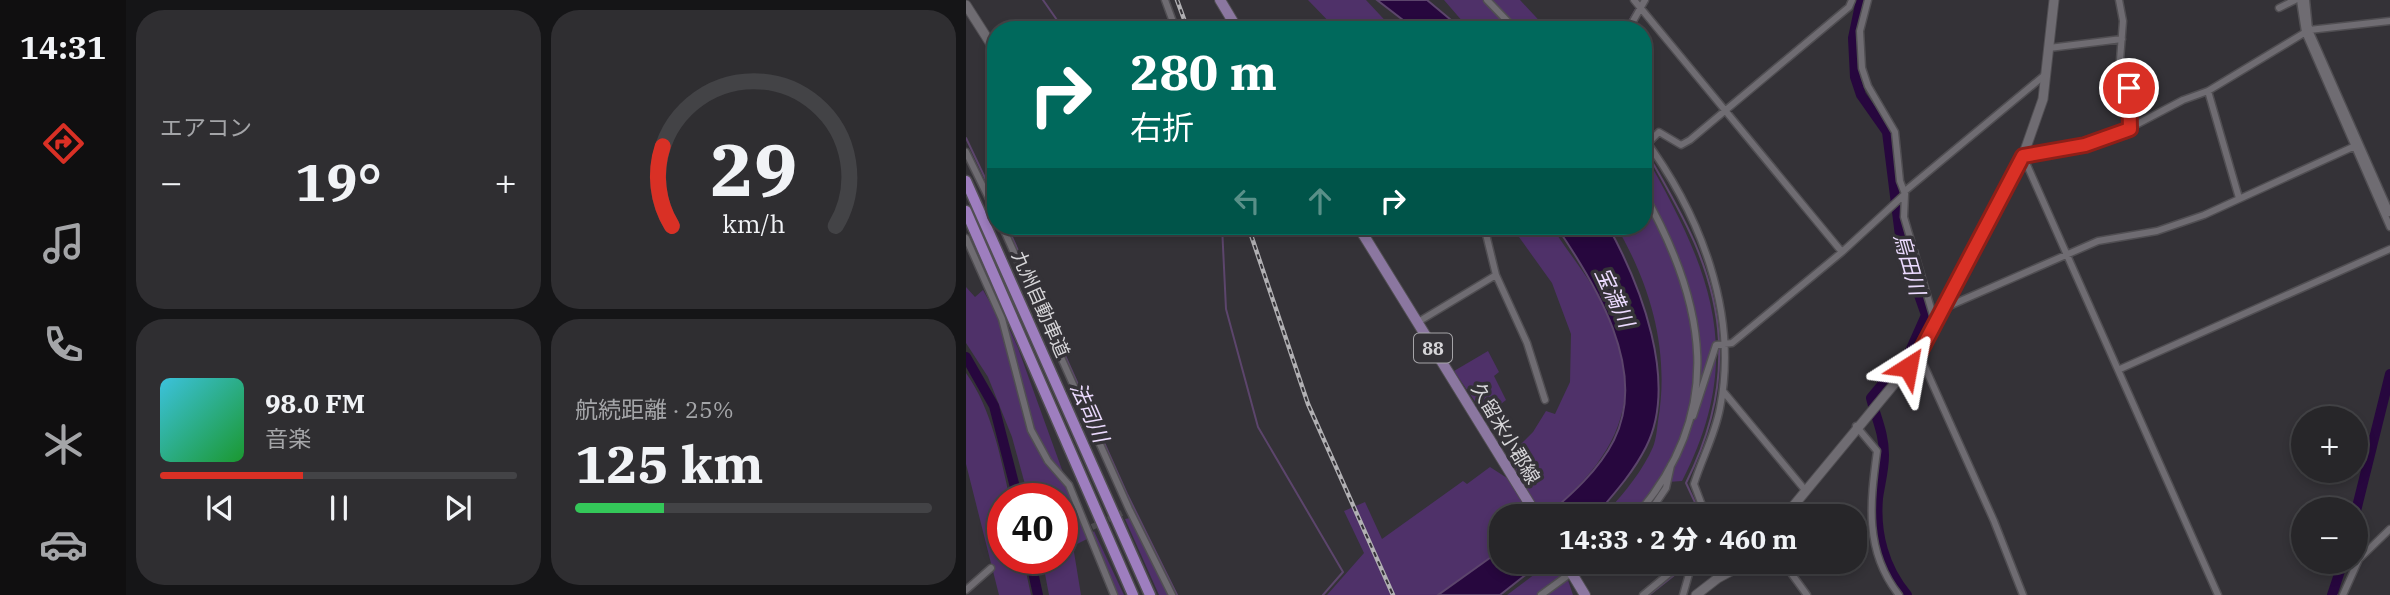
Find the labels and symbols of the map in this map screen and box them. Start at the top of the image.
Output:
pin [2099,58,2159,118]
water label: 烏田川 [1888,230,1933,300]
street label: 九州自動車道 [1007,247,1075,361]
water label: 宝満川 [1589,263,1642,333]
position arrow [1871,330,1945,404]
road number: 88 [1414,334,1452,362]
water label: 法司川 [1064,378,1116,448]
street label: 久留米小郡線 [1466,378,1546,488]
speed limit sign: 40 [987,483,1078,574]

